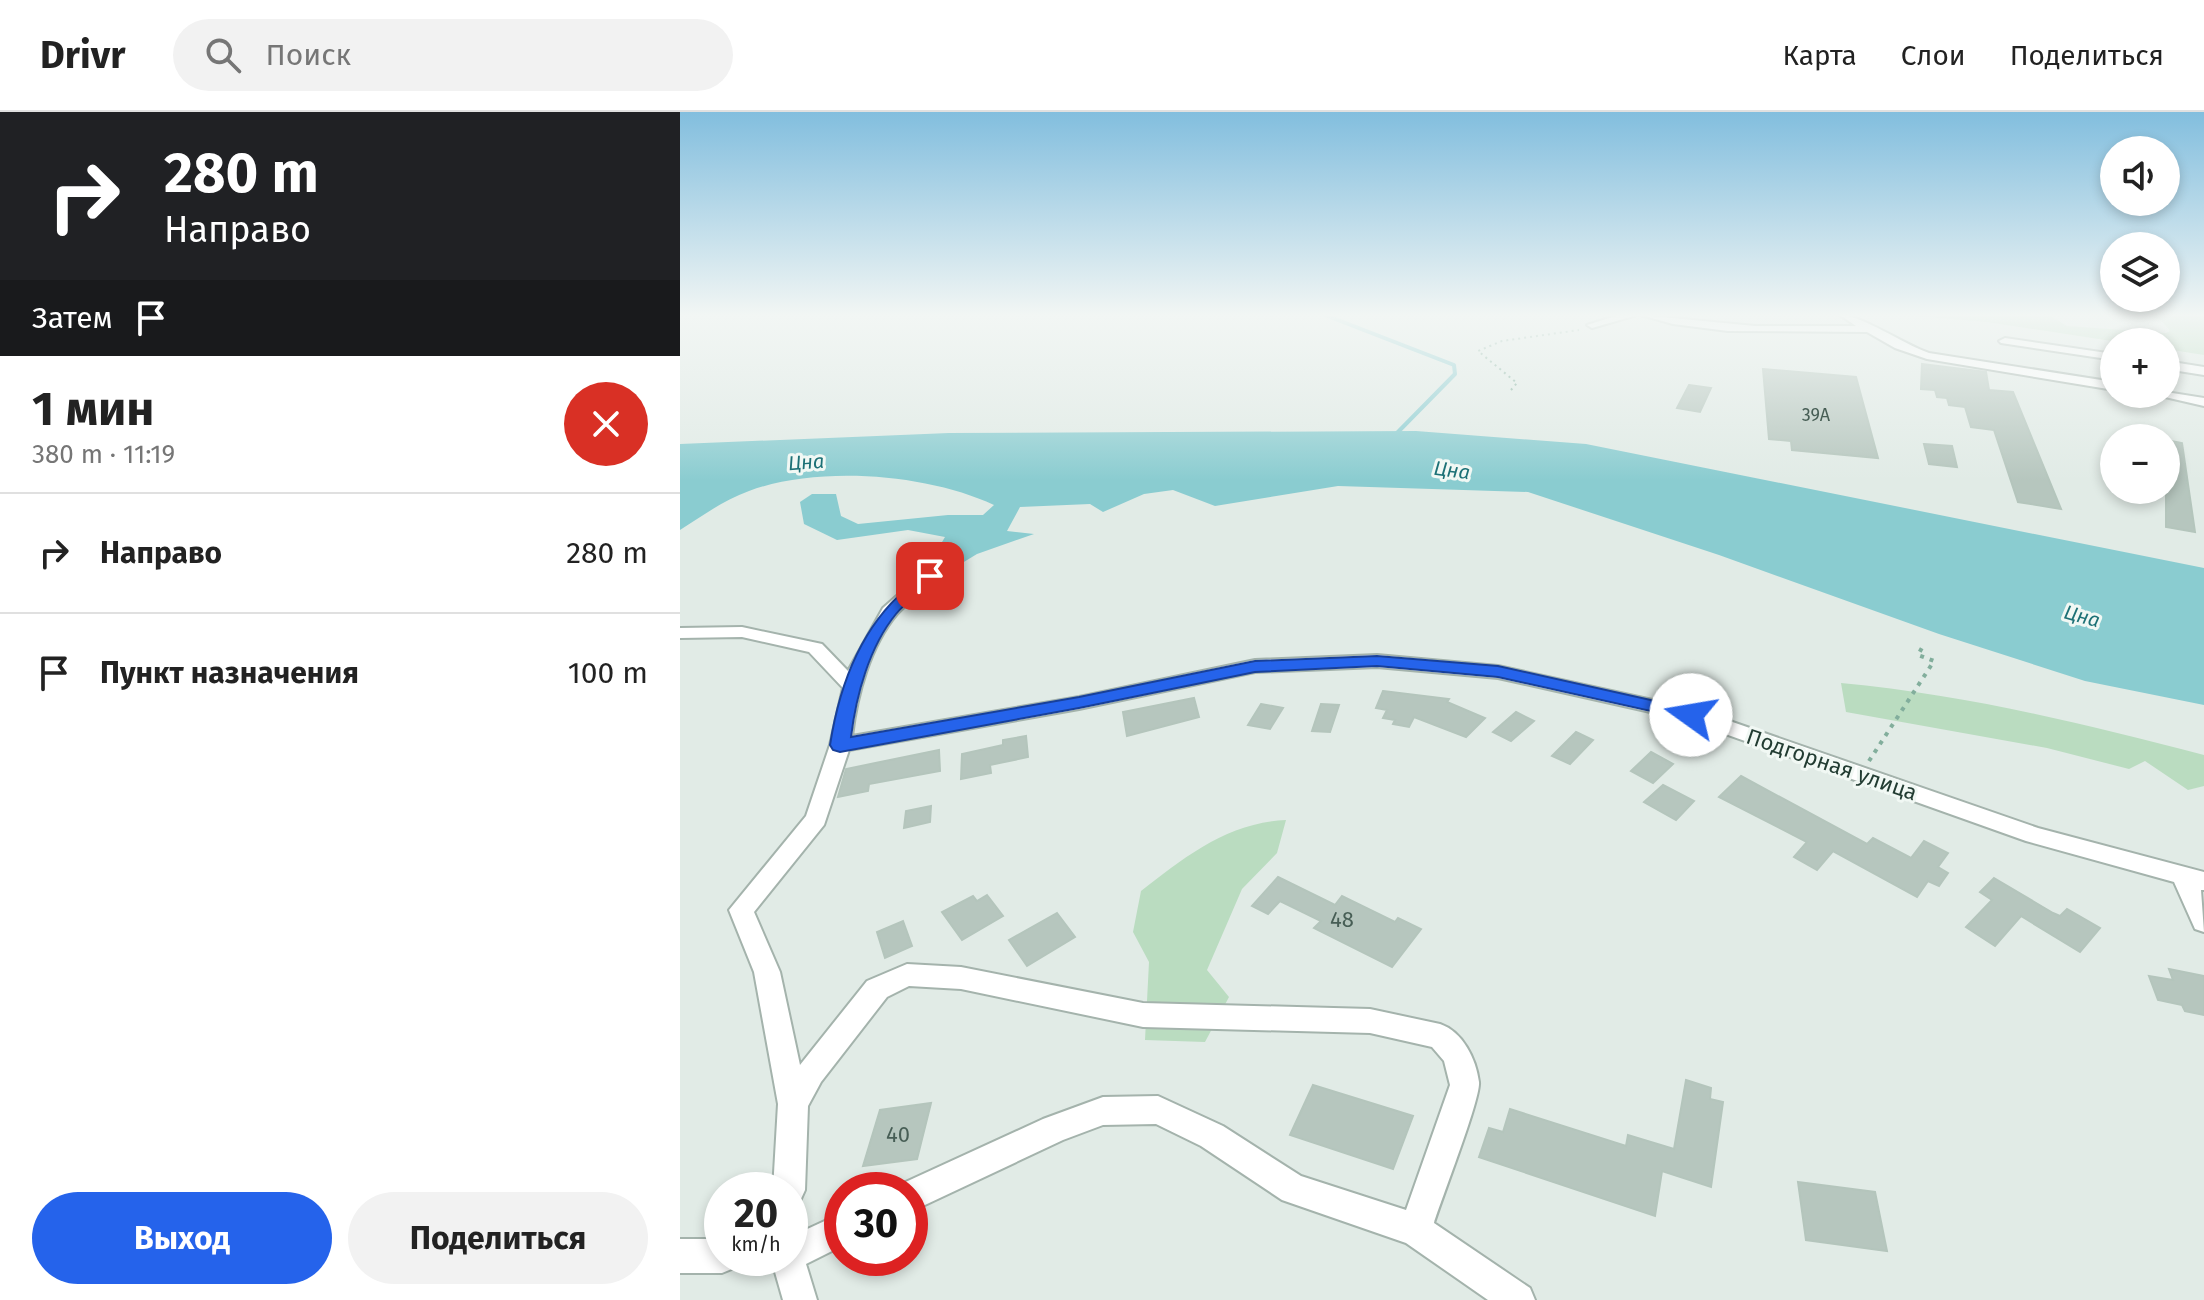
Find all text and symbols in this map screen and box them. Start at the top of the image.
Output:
search box [173,19,733,91]
text: Drivr [40,32,125,78]
icon: search [201,33,245,77]
text: Поиск [265,37,351,73]
text: Карта [1782,39,1857,72]
text: Слои [1901,39,1966,72]
text: Поделиться [2010,39,2164,72]
map controls [2100,136,2180,504]
button: sound [2100,136,2180,216]
text: 280 m [164,140,319,207]
icon: right [32,144,136,248]
text: Направо [164,208,311,252]
button: layers [2100,232,2180,312]
icon: arrive [129,296,173,340]
text: Затем [32,300,113,336]
button: + [2100,328,2180,408]
text: 1 мин [32,380,154,438]
button: close [564,382,648,466]
house number: 39А [1802,404,1831,426]
button: − [2100,424,2180,504]
text: 380 m · 11:19 [32,439,175,470]
water label: Цна [787,449,825,475]
water label: Цна [1432,456,1472,484]
icon: right [32,531,76,575]
text: Направо [100,535,222,571]
text: 280 m [566,535,648,571]
pin [896,542,964,610]
icon: arrive [908,554,952,598]
water label: Цна [2061,600,2103,632]
icon: arrive [32,651,76,695]
text: Пункт назначения [100,655,359,691]
text: 100 m [568,655,648,691]
position arrow [1649,673,1733,757]
street label: Подгорная улица [1743,723,1921,806]
house number: 48 [1330,906,1354,933]
house number: 40 [886,1121,910,1148]
speed limit sign: 30 [824,1172,928,1276]
text: 20 [734,1190,778,1238]
button: Выход [32,1192,332,1284]
button: Поделиться [348,1192,648,1284]
text: km/h [731,1232,781,1256]

